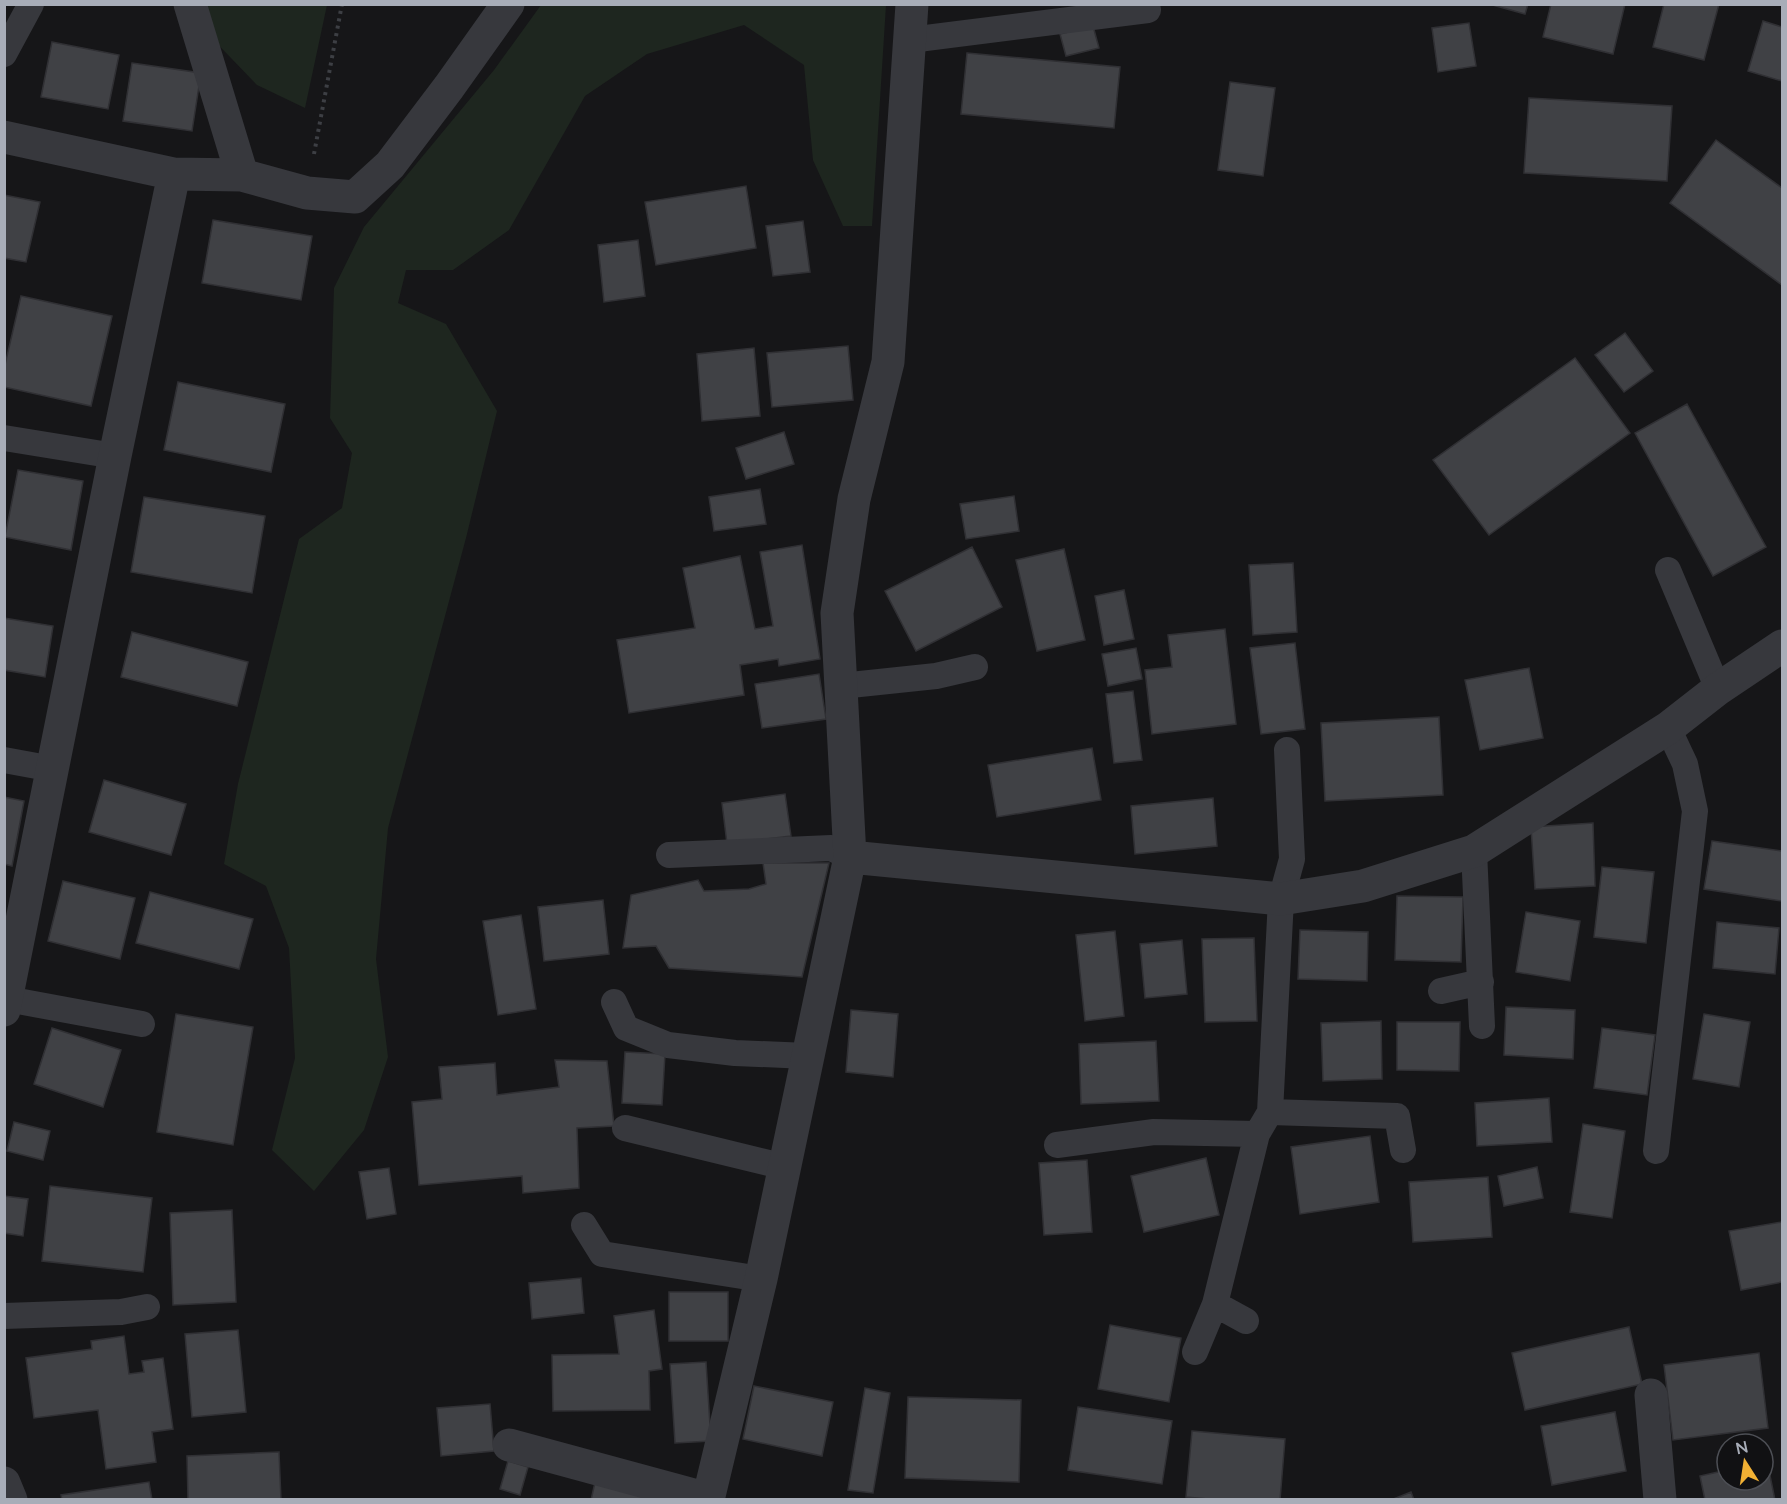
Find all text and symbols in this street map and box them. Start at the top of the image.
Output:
north arrow [1715,1432,1775,1492]
text: N [1734,1436,1750,1457]

